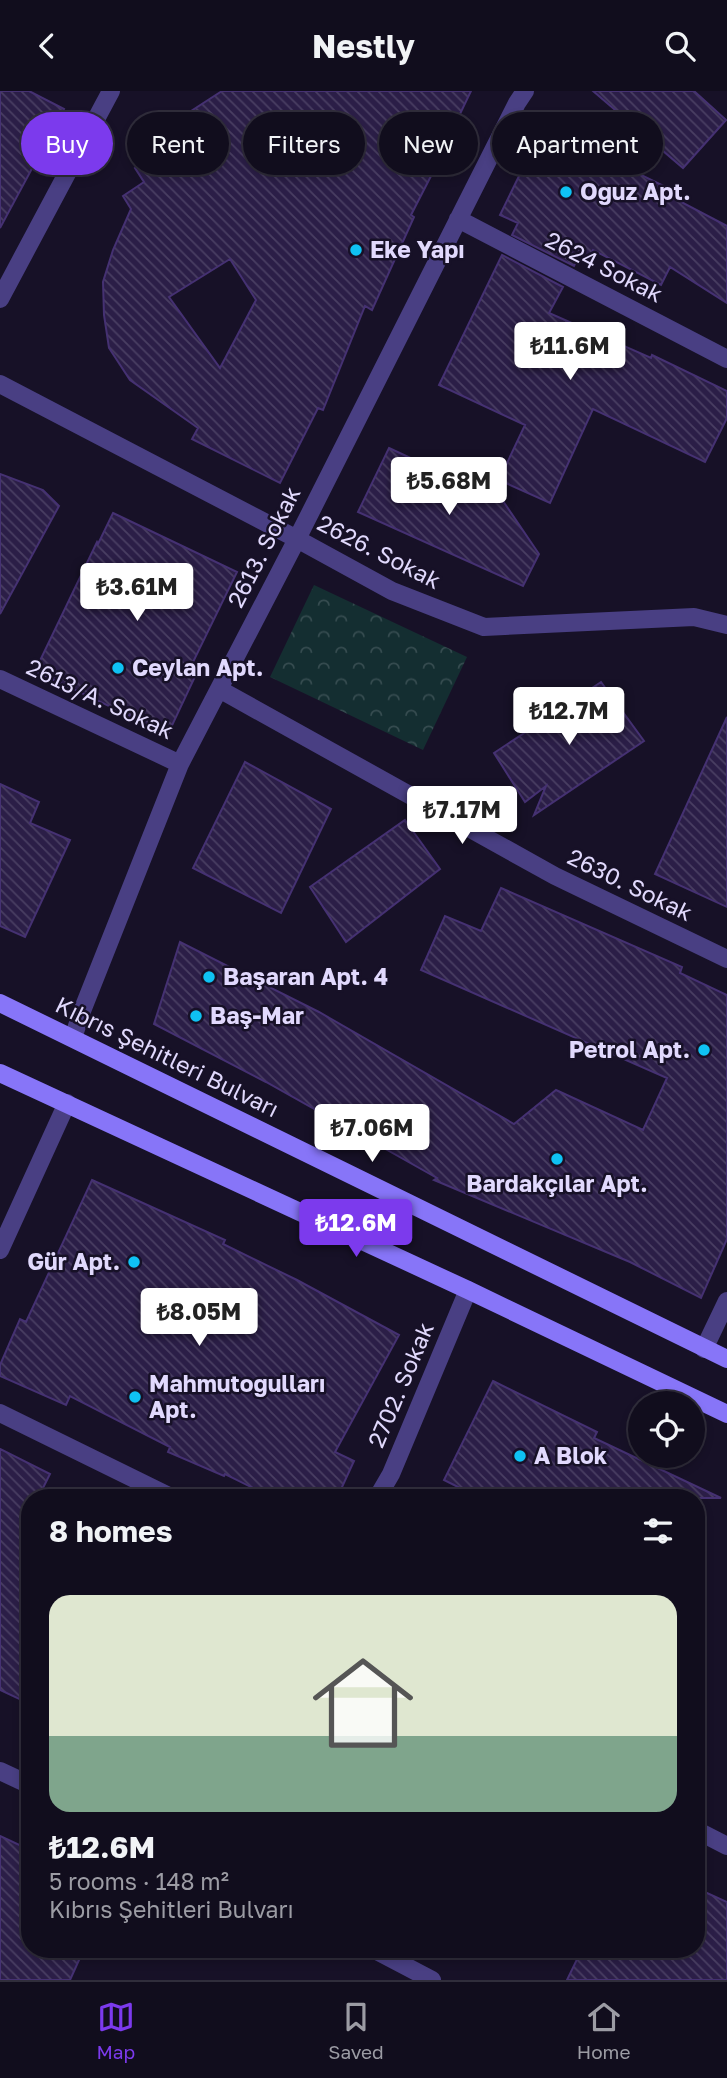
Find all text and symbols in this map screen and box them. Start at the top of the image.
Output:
icon: back [28,27,66,65]
text: Nestly [312,27,415,65]
icon: search [661,27,699,65]
chip: Buy [21,112,113,175]
chip: Rent [127,112,229,175]
chip: Filters [243,112,365,175]
chip: New [379,112,478,175]
chip: Apartment [492,112,663,175]
place label: Oğuz Apt. [580,177,691,205]
marker: Oğuz Apt. [558,184,574,200]
street label: 2624 Sokak [541,225,668,308]
place label: Eke Yapı [370,235,465,263]
marker: Eke Yapı [348,242,364,258]
pin: ₺11.6M [513,323,627,382]
text: ₺11.6M [530,331,610,359]
pin: ₺5.68M [392,457,506,517]
text: ₺5.68M [407,466,491,494]
street label: 2613. Sokak [221,481,306,612]
street label: 2626. Sokak [313,508,446,594]
pin: ₺3.61M [80,563,194,623]
text: ₺3.61M [96,572,178,600]
street label: 2613/A. Sokak [23,652,178,744]
place label: Ceylan Apt. [132,653,263,681]
marker: Ceylan Apt. [110,660,126,676]
pin: ₺12.7M [512,687,626,747]
text: ₺12.7M [529,696,609,724]
pin: ₺7.17M [405,787,519,846]
text: ₺7.17M [423,795,501,823]
street label: 2630. Sokak [564,842,697,926]
place label: Başaran Apt. 4 [223,962,388,990]
marker: Başaran Apt. 4 [201,969,217,985]
street label: Kıbrıs Şehitleri Bulvarı [51,990,284,1122]
place label: Baş-Mar [210,1001,304,1029]
marker: Baş-Mar [188,1008,204,1024]
place label: Petrol Apt. [569,1035,690,1063]
marker: Petrol Apt. [696,1042,712,1058]
pin: ₺7.06M [315,1105,429,1164]
text: ₺7.06M [330,1113,414,1141]
marker: Bardakçılar Apt. [549,1151,565,1167]
place label: Bardakçılar Apt. [466,1169,648,1197]
pin: ₺12.6M [299,1199,413,1259]
text: ₺12.6M [315,1208,397,1236]
place label: Gür Apt. [27,1247,120,1275]
marker: Gür Apt. [126,1254,142,1270]
pin: ₺8.05M [142,1289,256,1348]
text: ₺8.05M [157,1297,241,1325]
street label: 2702. Sokak [361,1318,439,1451]
place label: Mahmutoğulları Apt. [149,1369,325,1423]
marker: Mahmutoğulları Apt. [127,1389,143,1405]
map controls [628,1391,705,1468]
button: locate [628,1391,705,1468]
place label: A Blok [534,1441,608,1469]
marker: A Blok [512,1448,528,1464]
icon: filters [639,1512,677,1550]
text: 8 homes [49,1513,173,1549]
icon: home [300,1640,426,1766]
text: ₺12.6M [49,1829,155,1865]
text: 5 rooms · 148 m² [49,1867,229,1895]
text: Kıbrıs Şehitleri Bulvarı [49,1895,294,1923]
tab: Map [97,1998,135,2063]
tab: Saved [328,1998,384,2063]
tab: Home [577,1998,630,2063]

